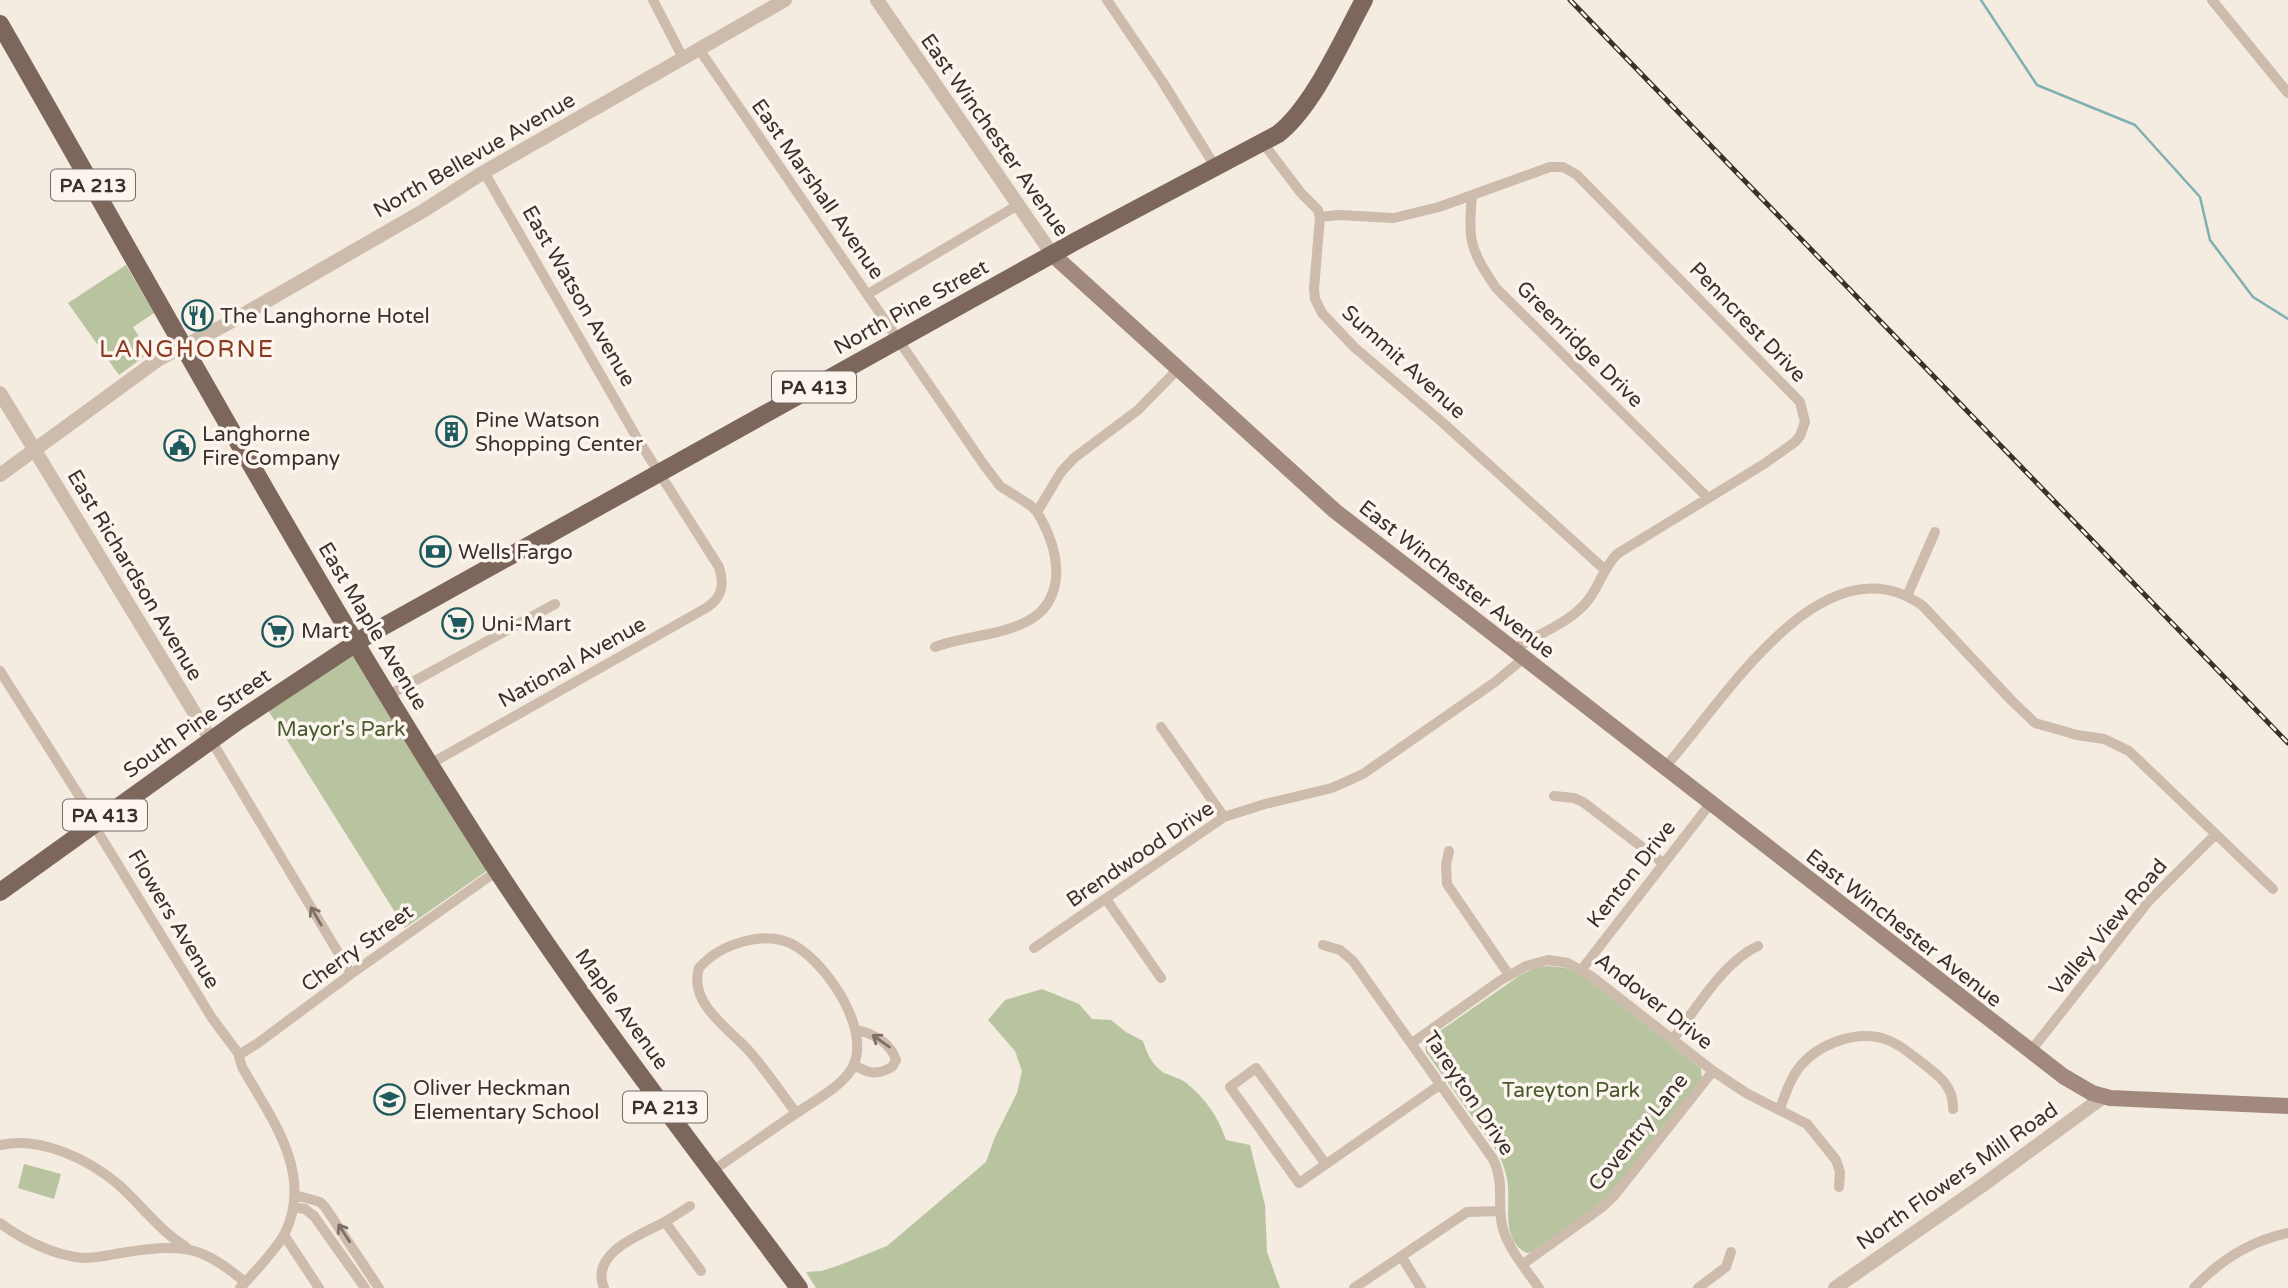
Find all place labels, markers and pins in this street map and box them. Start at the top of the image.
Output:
restaurant icon: The Langhorne Hotel [180,299,214,333]
place label: The Langhorne Hotel [220,304,430,329]
place label: Pine Watson Shopping Center [475,408,643,457]
building icon: Pine Watson Shopping Center [435,415,469,449]
place label: Langhorne Fire Company [202,422,340,471]
public building icon: Langhorne Fire Company [162,429,196,463]
bank icon: Wells Fargo [418,535,452,569]
place label: Wells Fargo [458,540,573,565]
supermarket icon: Uni-Mart [441,607,475,641]
place label: Uni-Mart [481,612,571,637]
supermarket icon: Mart [261,614,295,648]
place label: Mart [301,619,349,644]
place label: Oliver Heckman Elementary School [413,1076,600,1125]
school or university icon: Oliver Heckman Elementary School [373,1083,407,1117]

